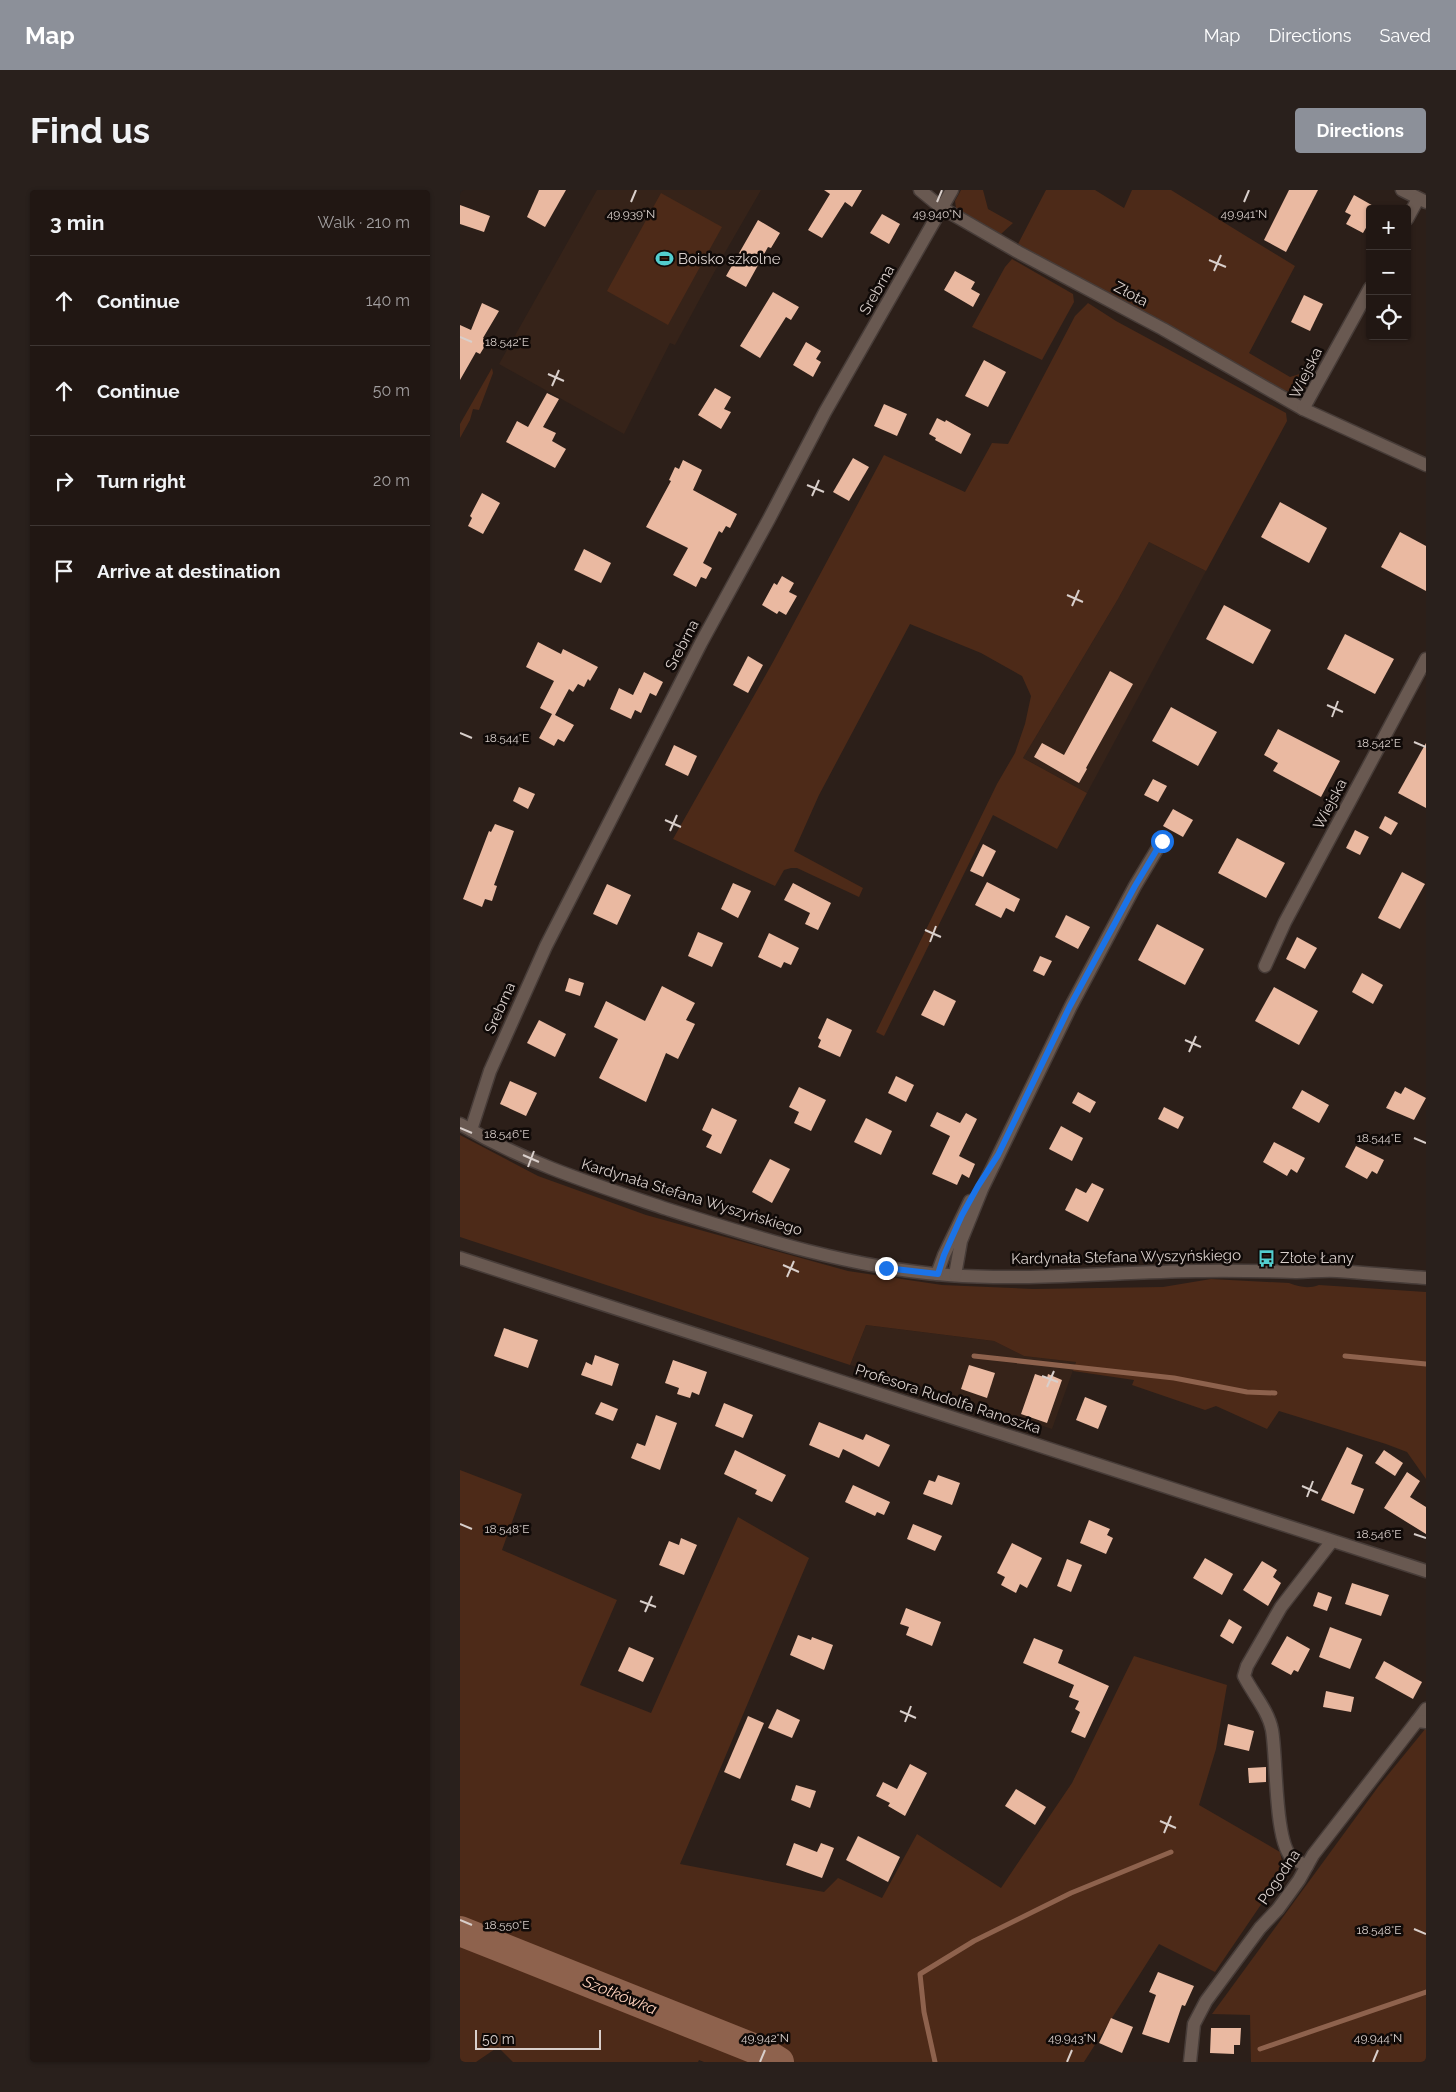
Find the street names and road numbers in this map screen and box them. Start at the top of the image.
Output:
street label: Srebrna [856,262,898,318]
street label: Złota [1111,278,1151,310]
street label: Wiejska [1286,345,1326,401]
street label: Srebrna [661,617,703,673]
street label: Wiejska [1309,776,1351,832]
street label: Srebrna [481,980,519,1036]
street label: Kardynała Stefana Wyszyńskiego [579,1155,805,1239]
street label: Kardynała Stefana Wyszyńskiego [1011,1246,1241,1268]
street label: Profesora Rudolfa Ranoszka [853,1360,1043,1438]
street label: Pogodna [1254,1846,1304,1908]

